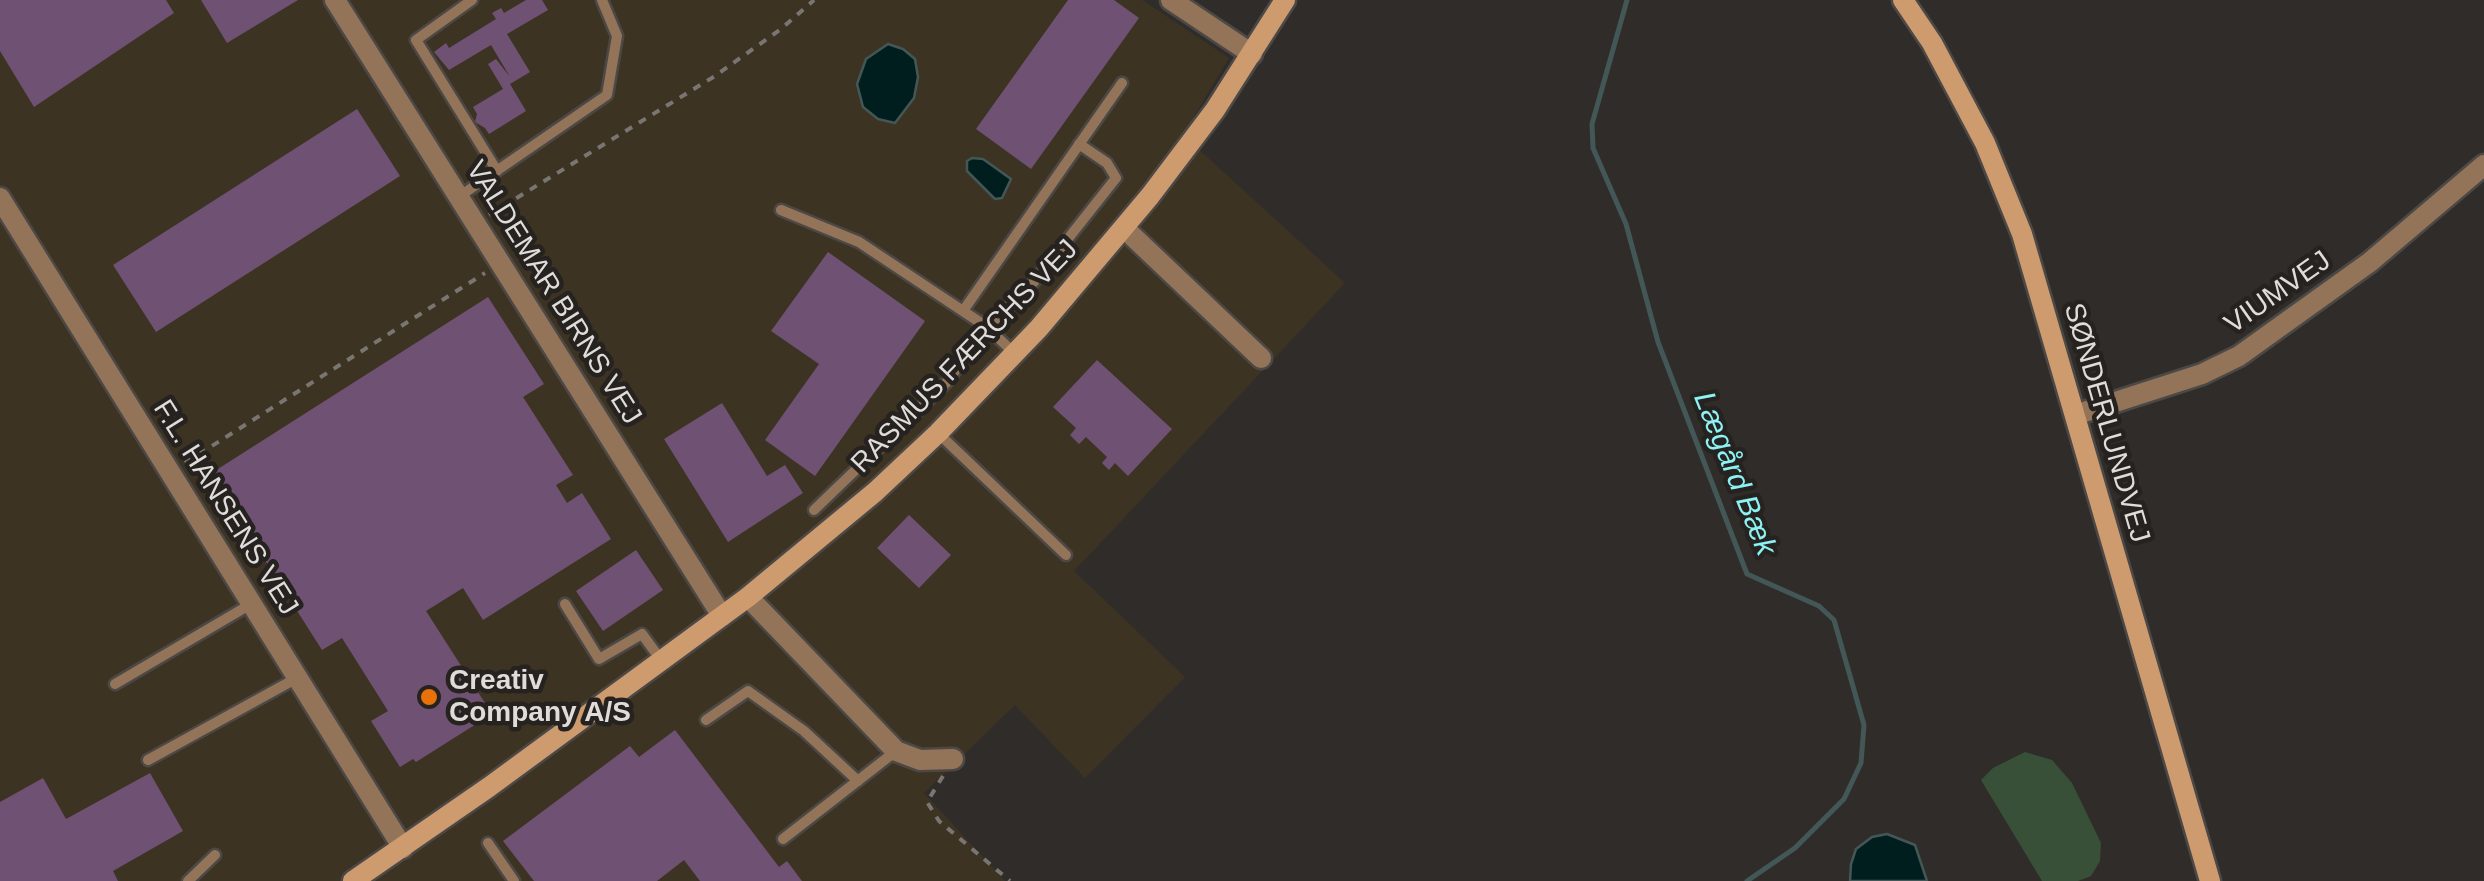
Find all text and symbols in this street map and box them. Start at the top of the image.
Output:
street label: VALDEMAR BIRNS VEJ [458,155,648,431]
street label: RASMUS FÆRCHS VEJ [845,233,1085,481]
street label: VIUMVEJ [2219,244,2337,342]
street label: SØNDERLUNDVEJ [2056,299,2156,547]
water label: Lægård Bæk [1685,387,1783,561]
street label: F.L. HANSENS VEJ [145,394,305,622]
place label: Creativ Company A/S [449,664,631,730]
marker: Creativ Company A/S [418,686,440,708]

